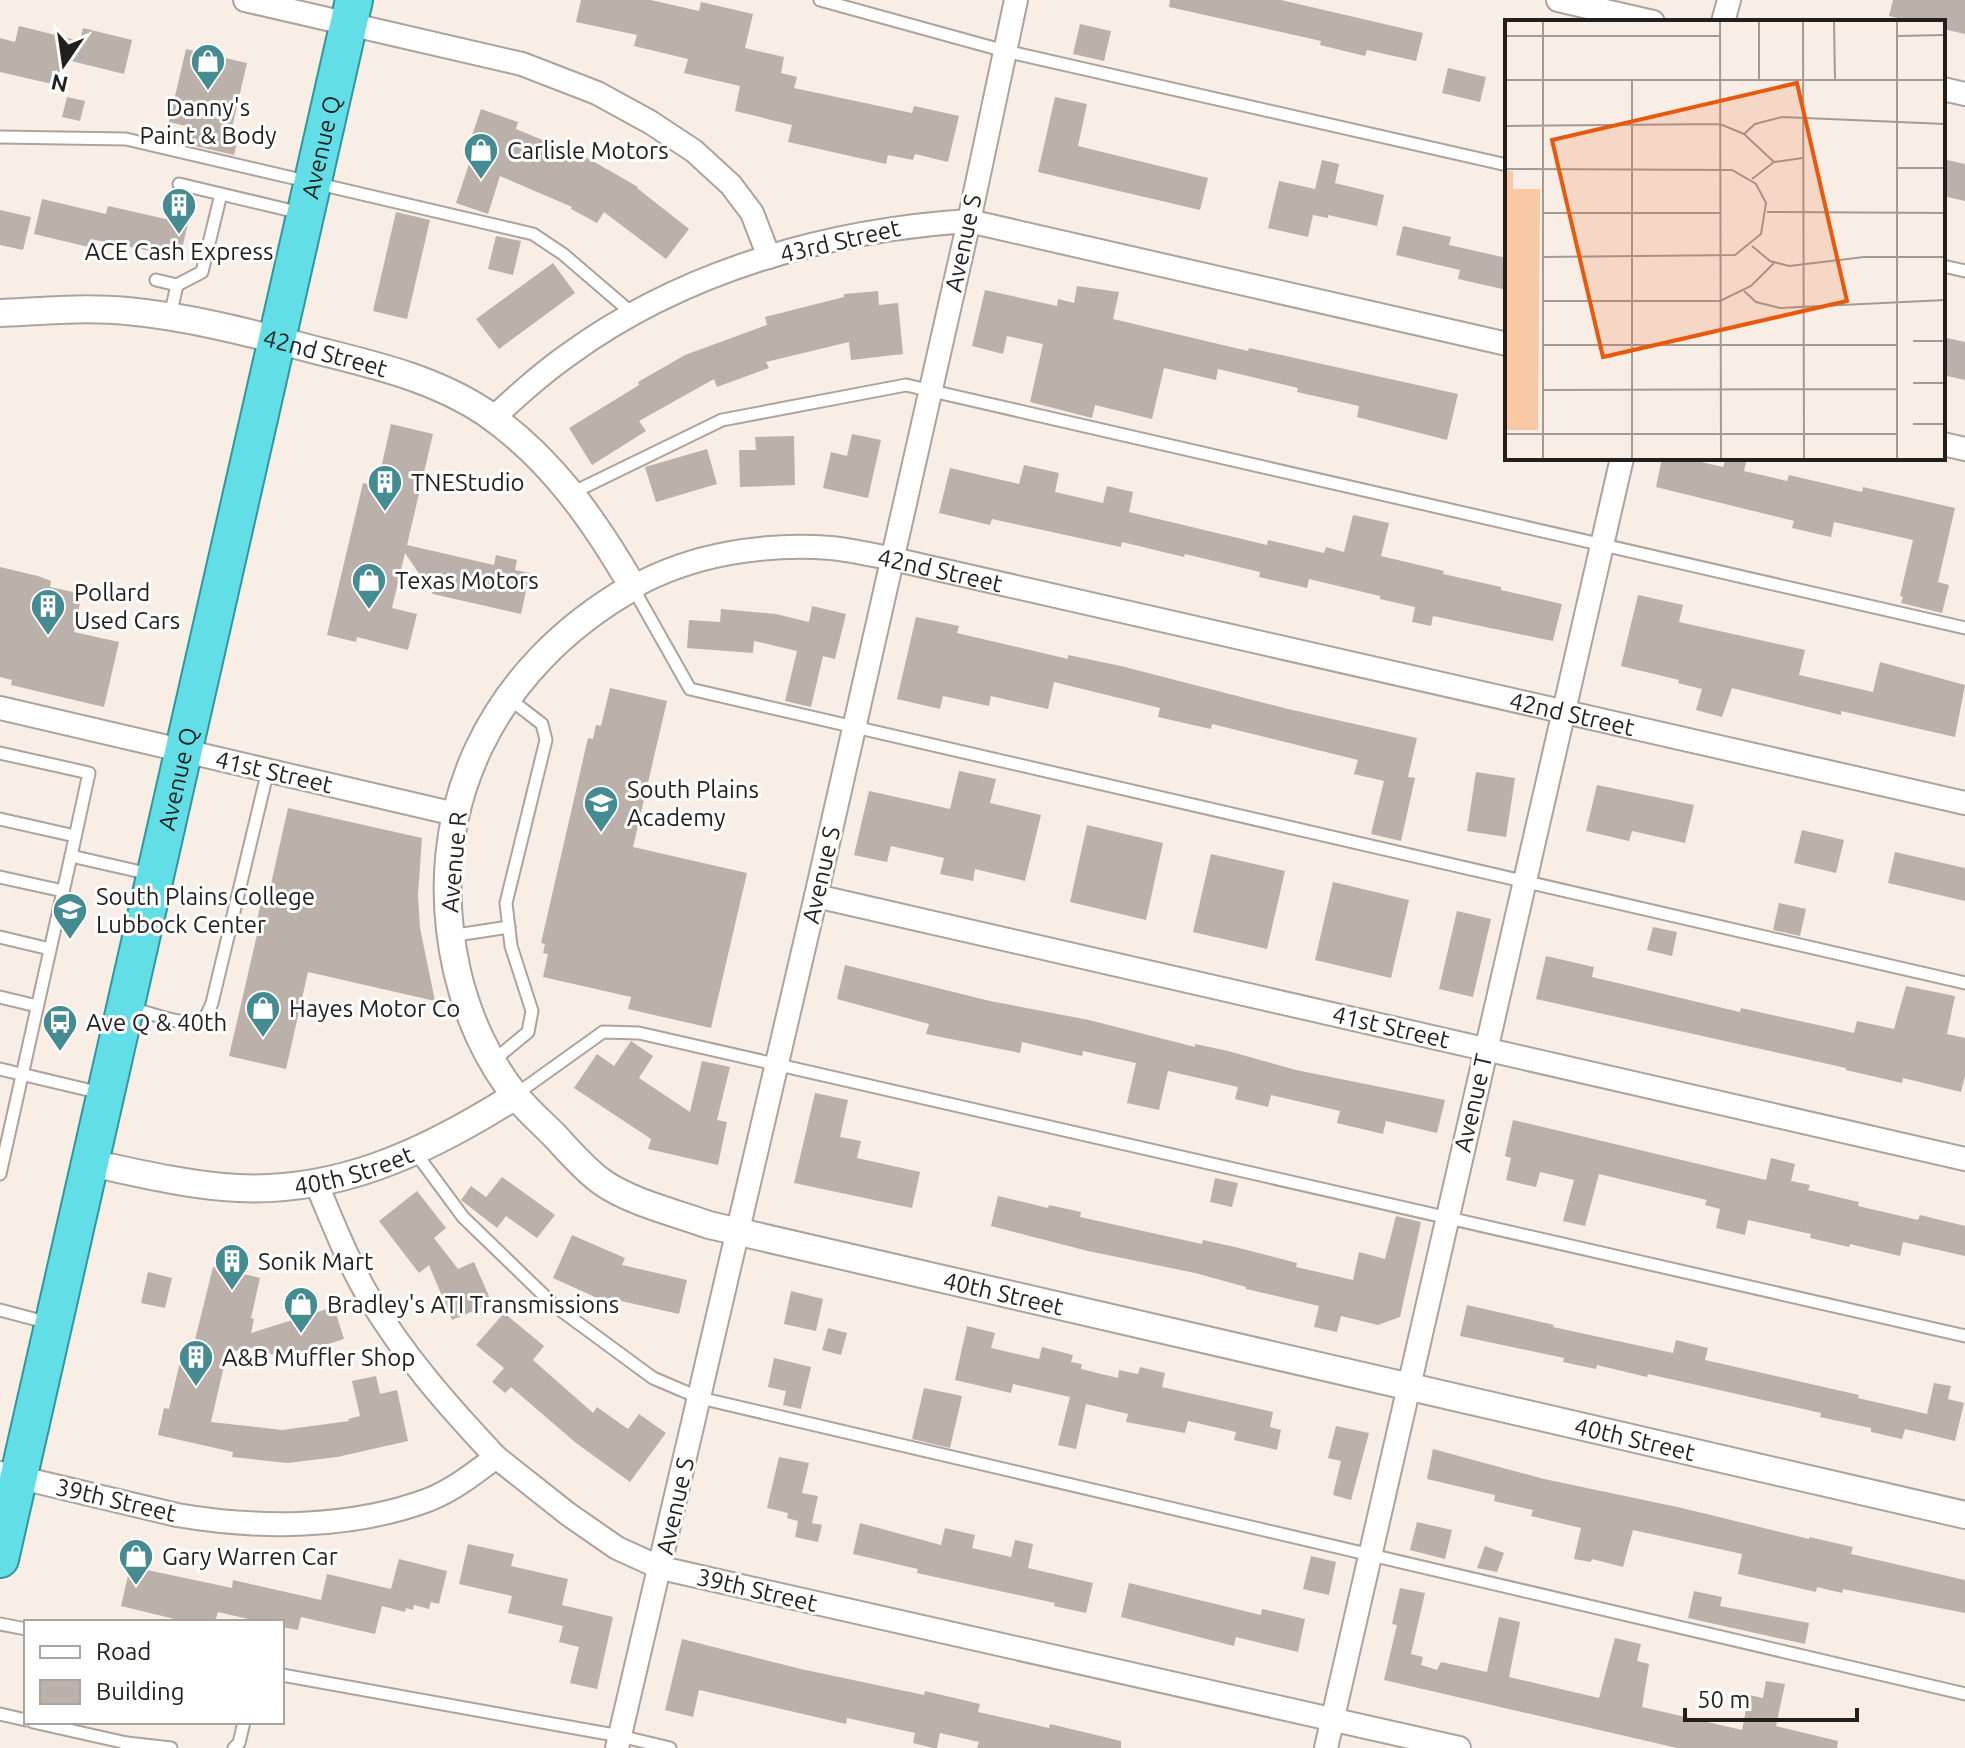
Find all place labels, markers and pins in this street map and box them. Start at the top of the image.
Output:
shop icon: Danny's Paint & Body [189,42,227,92]
place label: Danny's Paint & Body [139,94,277,149]
shop icon: Carlisle Motors [462,131,500,181]
place label: Carlisle Motors [507,137,669,164]
building icon: ACE Cash Express [160,186,198,236]
place label: ACE Cash Express [85,238,273,265]
building icon: TNEStudio [366,463,404,513]
place label: TNEStudio [411,469,525,496]
shop icon: Texas Motors [350,561,388,611]
place label: Texas Motors [395,567,539,594]
place label: Pollard Used Cars [74,579,180,634]
building icon: Pollard Used Cars [29,587,67,637]
place label: South Plains Academy [627,776,759,831]
school or university icon: South Plains Academy [582,784,620,834]
place label: South Plains College Lubbock Center [96,883,315,938]
school or university icon: South Plains College Lubbock Center [51,891,89,941]
shop icon: Hayes Motor Co [244,989,282,1039]
place label: Hayes Motor Co [289,995,460,1022]
bus stop icon: Ave Q & 40th [41,1003,79,1053]
place label: Ave Q & 40th [86,1009,227,1036]
building icon: Sonik Mart [213,1242,251,1292]
place label: Sonik Mart [258,1248,374,1275]
shop icon: Bradley's ATI Transmissions [282,1285,320,1335]
place label: Bradley's ATI Transmissions [327,1291,619,1318]
building icon: A&B Muffler Shop [177,1338,215,1388]
place label: A&B Muffler Shop [222,1344,415,1371]
shop icon: Gary Warren Car [117,1537,155,1587]
place label: Gary Warren Car [162,1543,338,1570]

